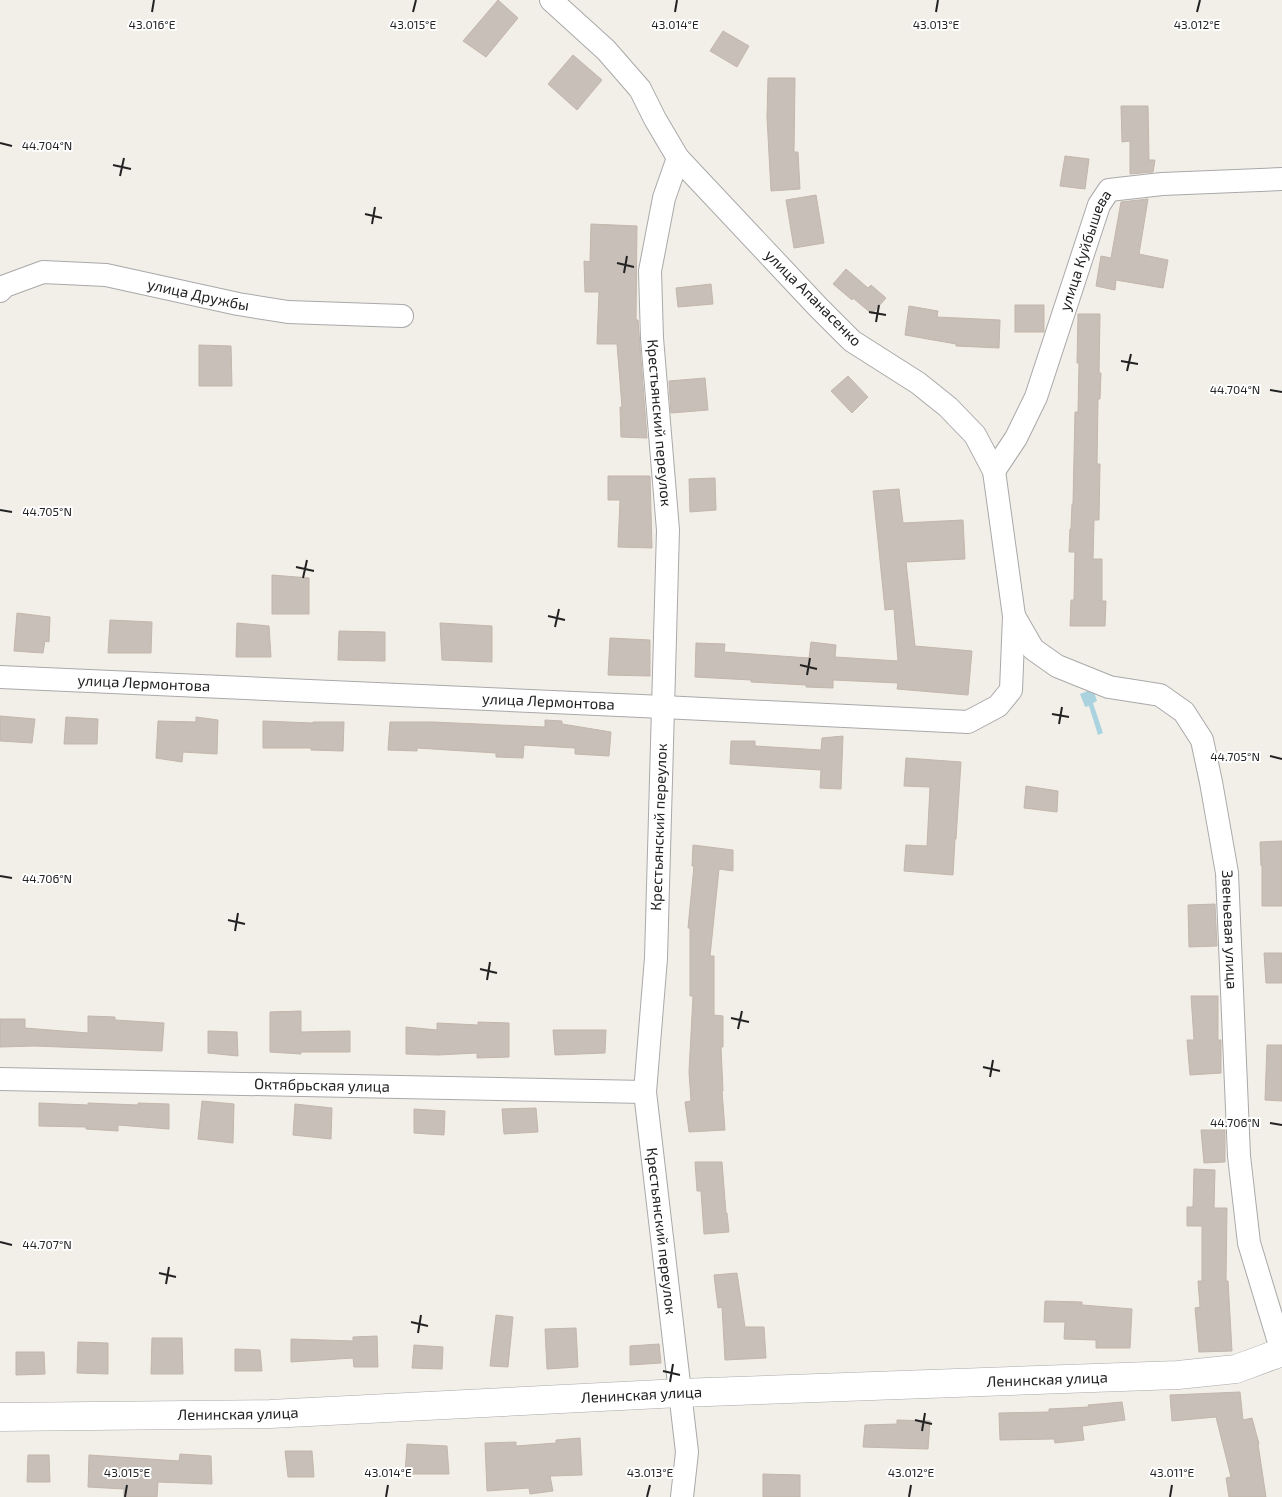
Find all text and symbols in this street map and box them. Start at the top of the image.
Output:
text: 43.016°E [129,17,176,31]
text: 43.015°E [390,17,436,31]
text: 43.014°E [651,17,699,31]
text: 43.013°E [913,17,960,31]
text: 43.012°E [1174,17,1221,31]
text: 44.704°N [22,138,72,152]
street label: улица Куйбышева [1055,186,1115,313]
street label: улица Апанасенко [761,245,866,350]
street label: улица Дружбы [146,274,250,314]
street label: Крестьянский переулок [644,339,676,507]
text: 44.704°N [1210,382,1260,396]
text: 44.705°N [22,504,72,518]
street label: улица Лермонтова [77,671,211,695]
street label: улица Лермонтова [482,689,615,713]
street label: Крестьянский переулок [646,743,671,911]
text: 44.705°N [1210,749,1260,763]
street label: Звеньевая улица [1219,870,1242,990]
text: 44.706°N [22,871,72,885]
street label: Октябрьская улица [254,1074,390,1095]
text: 44.706°N [1210,1115,1260,1129]
street label: Крестьянский переулок [644,1147,681,1315]
text: 44.707°N [22,1237,72,1251]
street label: Ленинская улица [986,1368,1108,1390]
street label: Ленинская улица [580,1382,702,1406]
street label: Ленинская улица [177,1403,299,1423]
text: 43.015°E [104,1465,150,1479]
text: 43.014°E [364,1465,412,1479]
text: 43.013°E [627,1465,674,1479]
text: 43.012°E [888,1465,935,1479]
text: 43.011°E [1150,1465,1195,1479]

